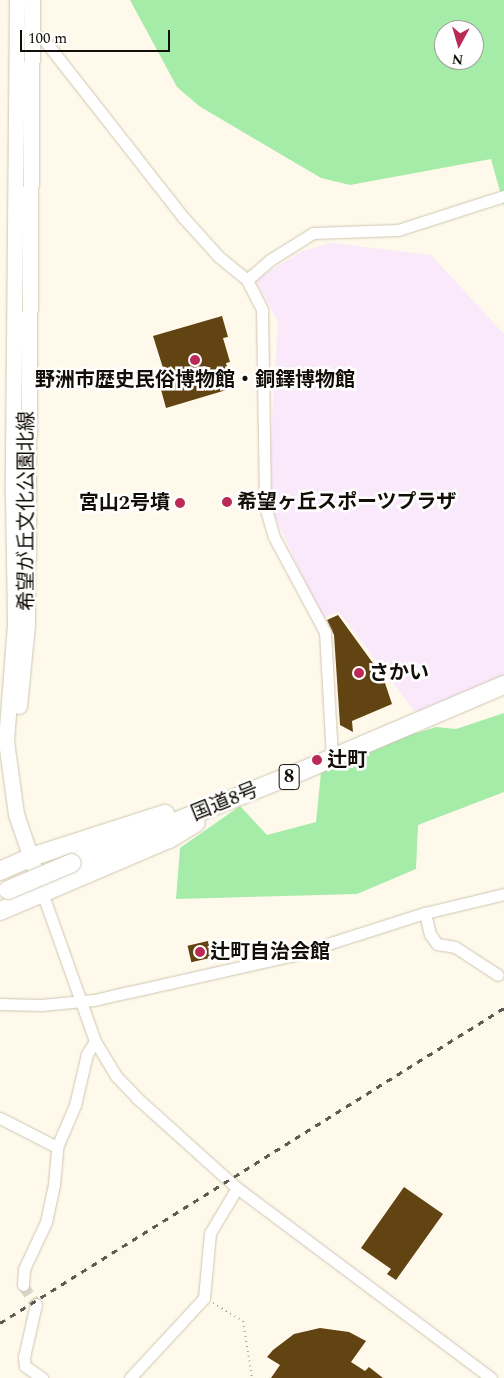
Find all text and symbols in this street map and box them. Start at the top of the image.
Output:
scale bar [22,20,172,52]
north arrow [434,20,484,70]
text: 100 m [28,27,67,50]
text: N [451,48,464,70]
marker: 野洲市歴史民俗博物館・銅鐸博物館 [189,354,201,366]
place label: 野洲市歴史民俗博物館・銅鐸博物館 [35,368,355,392]
street label: 希望が丘文化公園北線 [15,411,39,611]
place label: 希望ヶ丘スポーツプラザ [237,490,457,514]
place label: 宮山2号墳 [79,491,170,515]
marker: 希望ヶ丘スポーツプラザ [221,496,233,508]
marker: 宮山2号墳 [174,497,186,509]
place label: さかい [369,661,429,685]
marker: さかい [353,667,365,679]
place label: 辻町 [327,748,367,772]
marker: 辻町 [311,754,323,766]
road number: 8 [278,760,300,794]
street label: 国道8号 [188,778,262,826]
place label: 辻町自治会館 [210,940,330,964]
marker: 辻町自治会館 [194,946,206,958]

